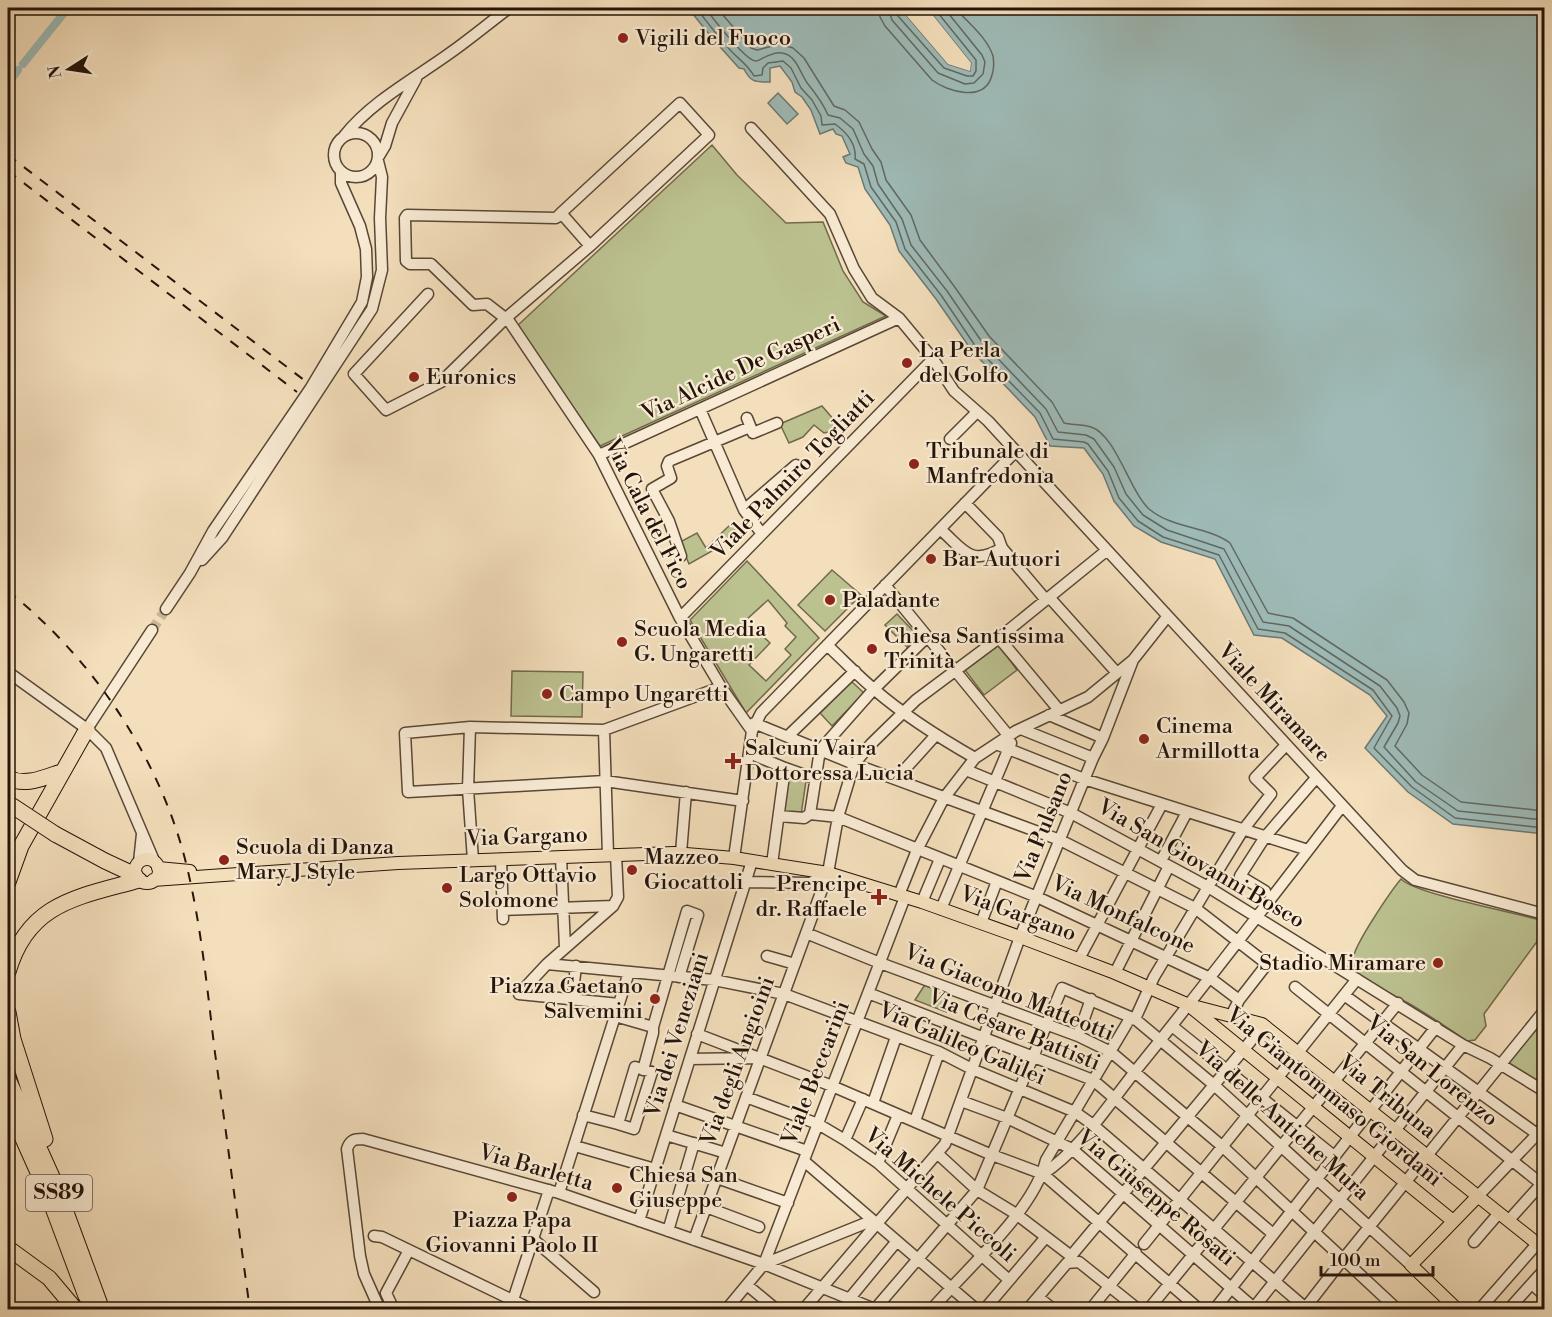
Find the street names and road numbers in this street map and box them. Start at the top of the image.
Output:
street label: Via Alcide De Gasperi [636,311,845,427]
street label: Viale Palmiro Togliatti [705,385,881,566]
street label: Via Cala del Fico [598,433,698,594]
street label: Viale Miramare [1211,637,1336,768]
street label: Via Pulsano [1009,767,1079,888]
street label: Via San Giovanni Bosco [1092,793,1310,934]
street label: Via Gargano [465,821,588,853]
street label: Via Monfalcone [1046,869,1199,960]
street label: Via Gargano [955,880,1080,948]
street label: Via Giacomo Matteotti [899,938,1118,1047]
street label: Via dei Veneziani [639,949,715,1122]
street label: Via degli Angioini [695,973,781,1150]
street label: Via Cesare Battisti [923,983,1104,1077]
street label: Via Galileo Galilei [873,996,1050,1091]
street label: Viale Beccarini [776,997,856,1150]
street label: Via Giantommaso Giordani [1220,1001,1448,1193]
street label: Via San Lorenzo [1360,1009,1504,1133]
street label: Via delle Antiche Mura [1189,1035,1375,1207]
street label: Via Tribuna [1332,1049,1442,1145]
street label: Via Michele Piccoli [858,1121,1021,1268]
street label: Via Giuseppe Rosati [1071,1123,1241,1272]
street label: Via Barletta [475,1139,597,1197]
road number: SS89 [26,1175,92,1211]

